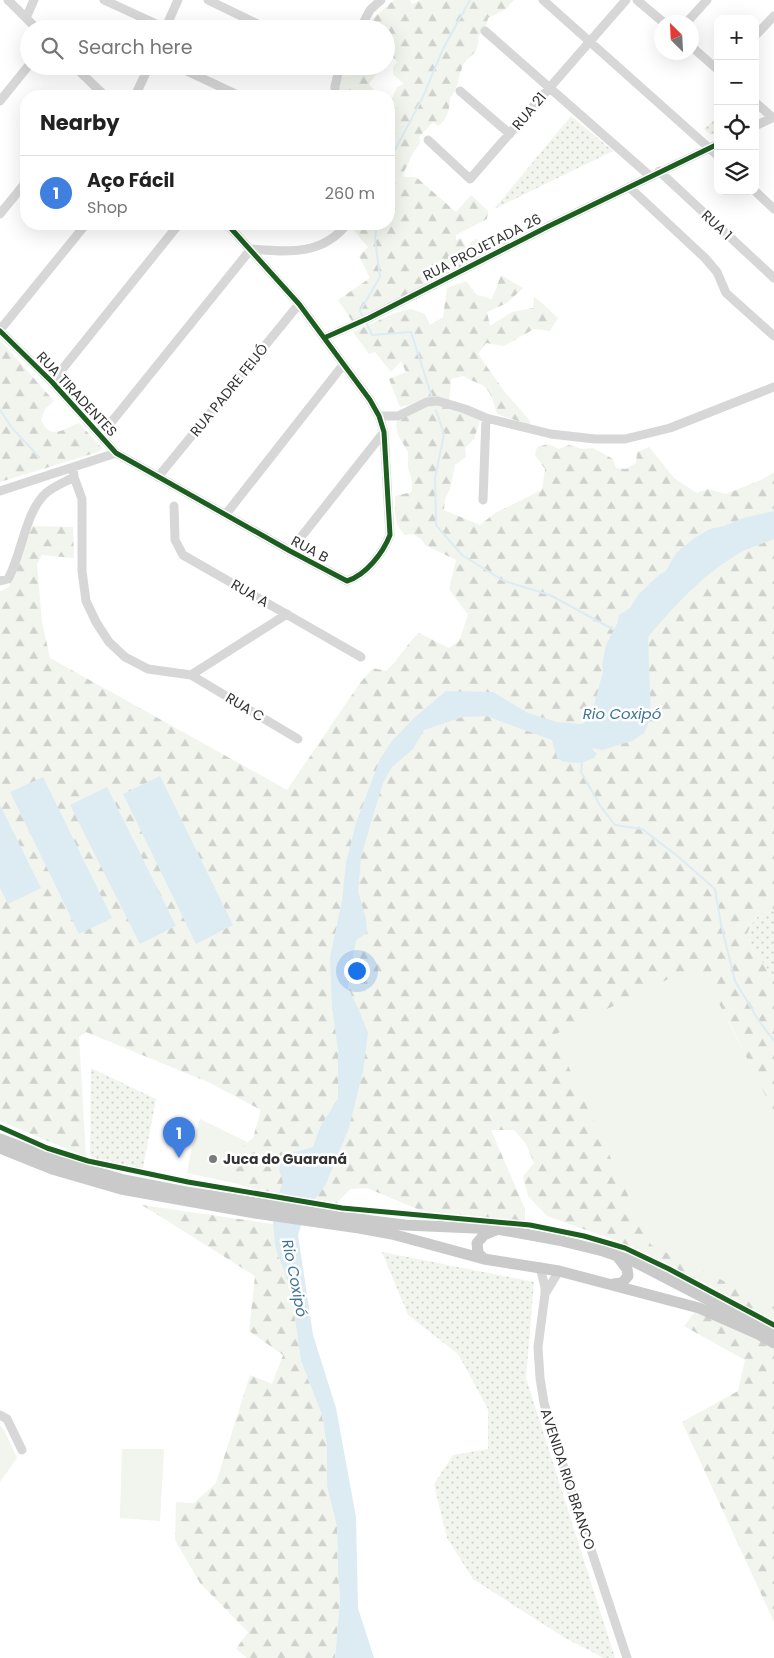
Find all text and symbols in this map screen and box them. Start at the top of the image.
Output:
north arrow [654,15,699,60]
map controls [714,15,759,195]
button: + [714,15,759,60]
search box [20,20,395,75]
icon: search [38,34,66,62]
text: Search here [78,34,192,61]
button: − [714,60,759,105]
street label: RUA 21 [507,88,551,134]
button: locate [714,105,759,150]
text: Nearby [40,108,120,137]
button: layers [714,150,759,195]
text: Aço Fácil [87,167,175,194]
text: 1 [53,182,59,205]
text: 260 m [325,182,375,205]
text: Shop [87,196,128,219]
street label: RUA 1 [697,206,737,244]
street label: RUA PROJETADA 26 [419,208,545,286]
street label: RUA PADRE FEIJÓ [185,339,273,441]
street label: RUA TIRADENTES [32,347,122,441]
street label: RUA B [288,531,332,567]
street label: RUA A [227,574,273,612]
street label: RUA C [222,688,268,726]
water label: Rio Coxipó [583,703,661,724]
your location [344,958,370,984]
pin: 1 [163,1117,195,1158]
place label: Juca do Guaraná [223,1149,347,1169]
marker: Juca do Guaraná [207,1153,219,1165]
water label: Rio Coxipó [277,1237,313,1319]
street label: AVENIDA RIO BRANCO [536,1406,600,1552]

